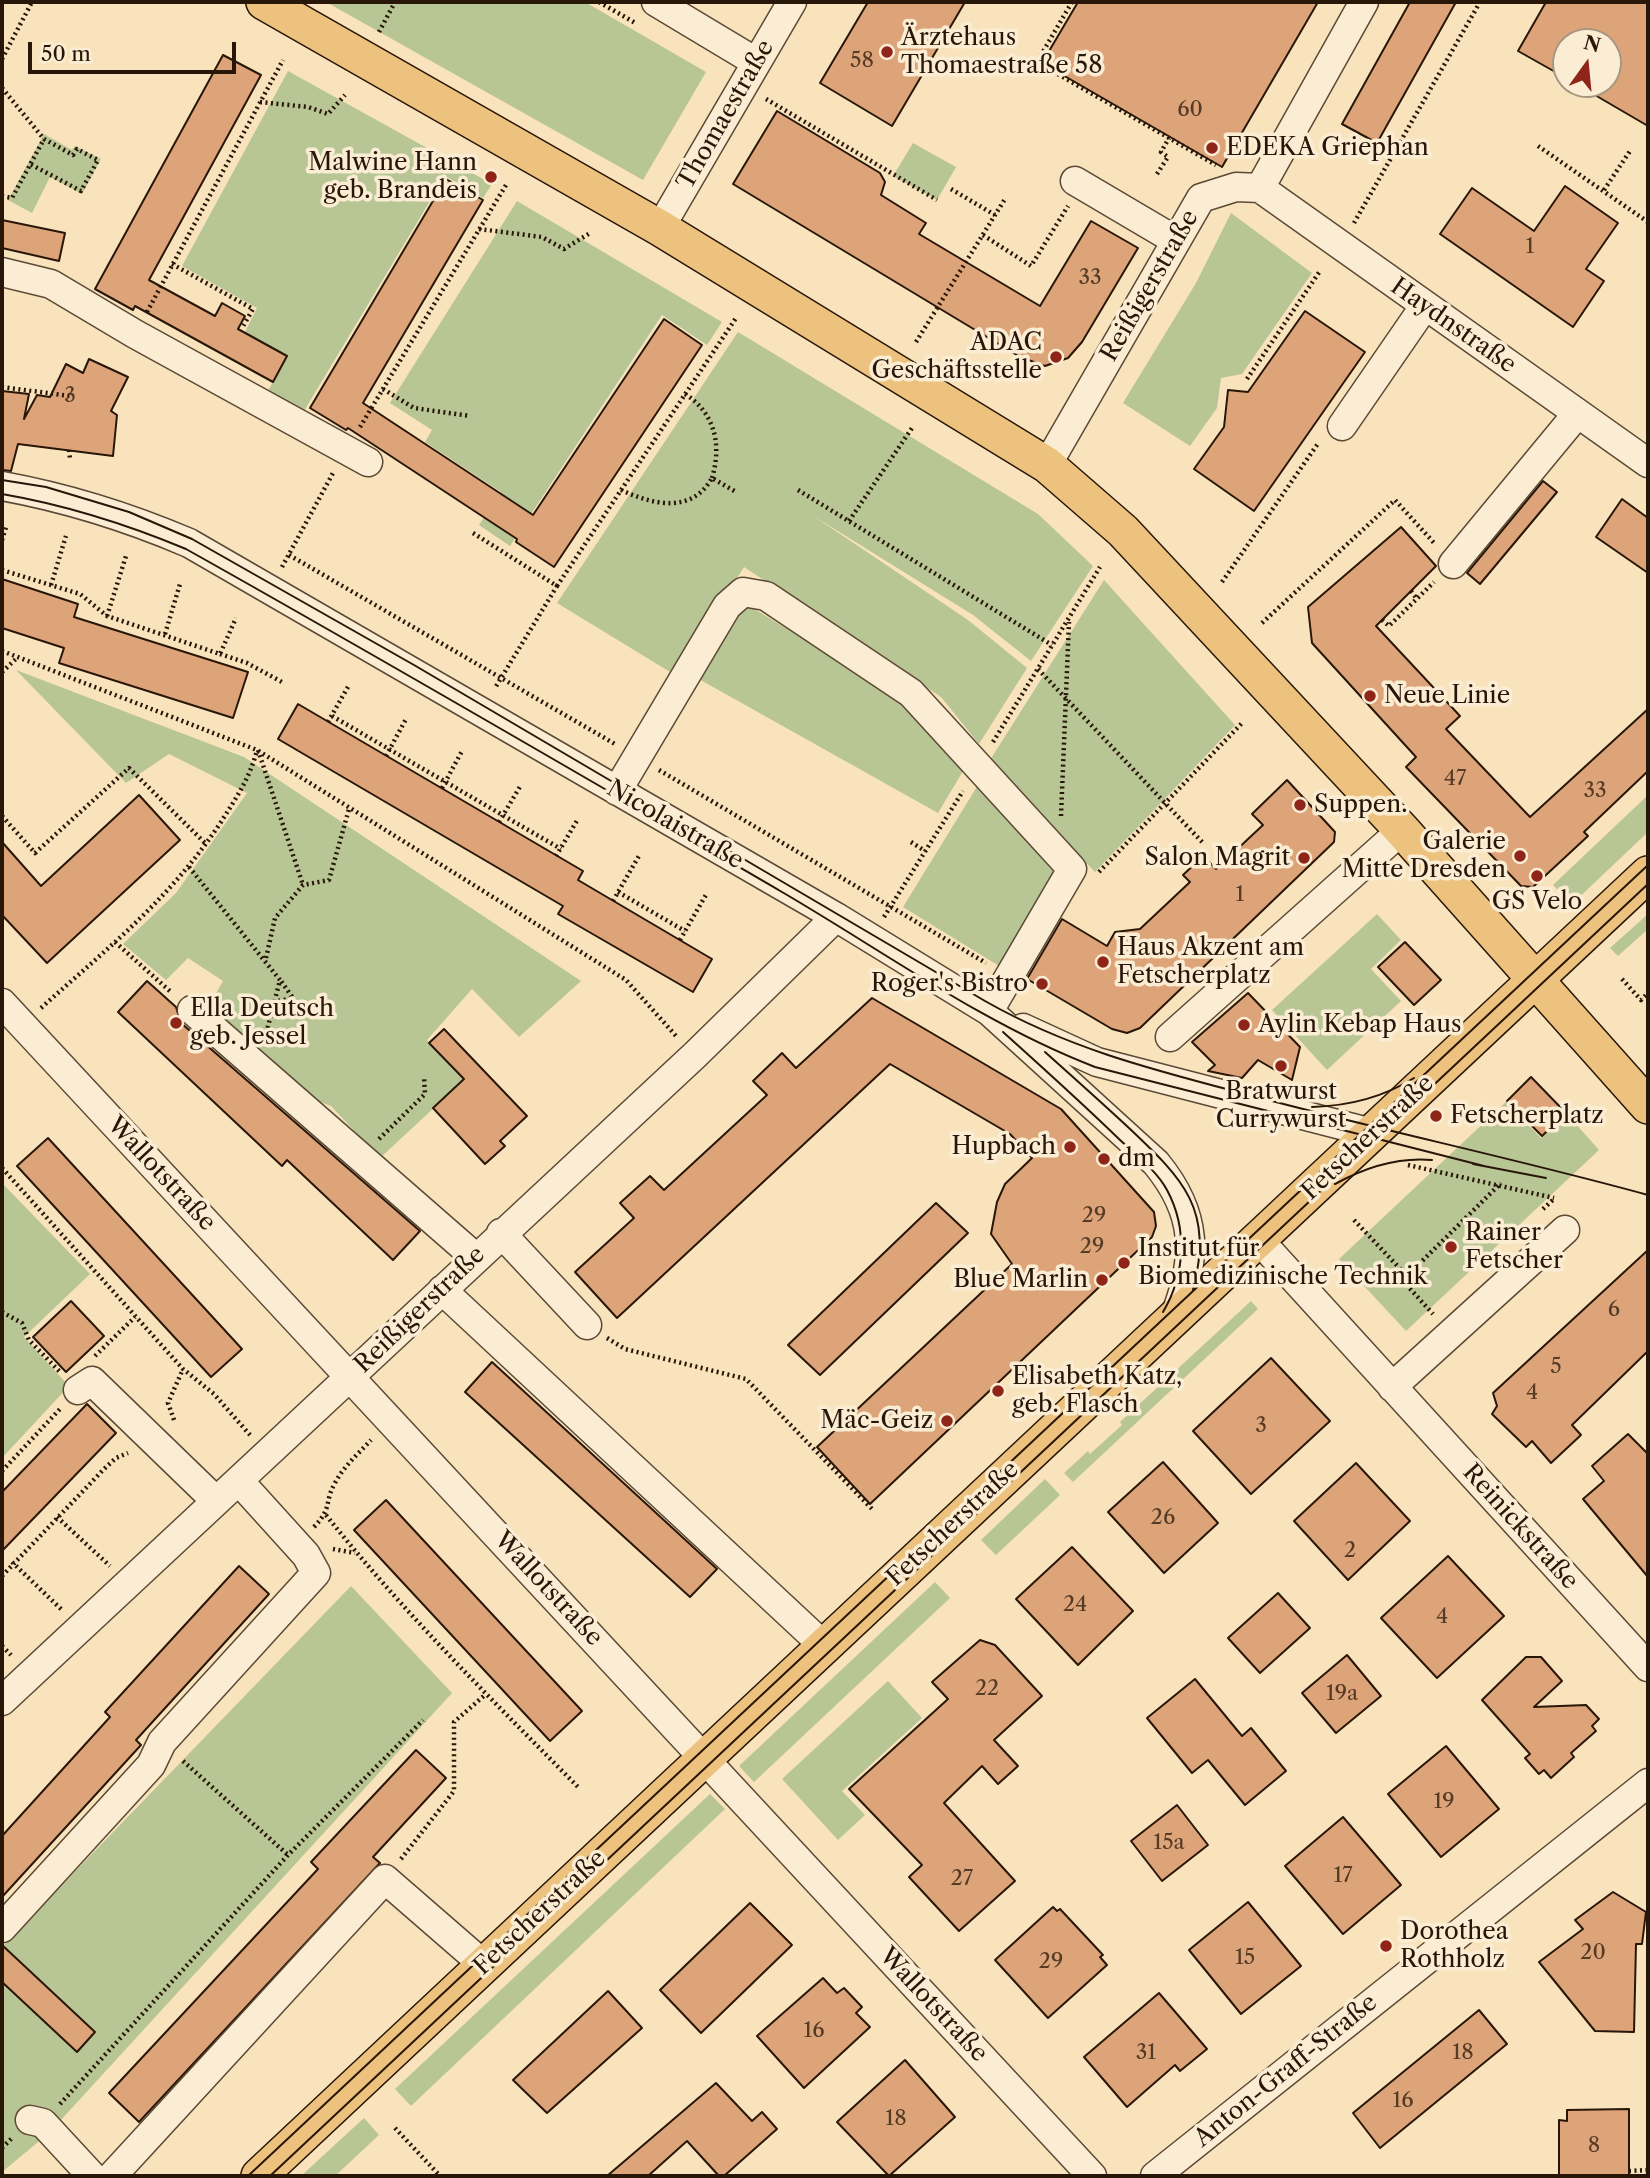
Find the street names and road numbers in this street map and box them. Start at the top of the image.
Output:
street label: Thomaestraße [672,35,780,195]
street label: Reißigerstraße [1095,205,1205,367]
street label: Haydnstraße [1385,272,1521,380]
street label: Nicolaistraße [602,774,748,876]
street label: Fetscherstraße [1296,1070,1440,1206]
street label: Wallotstraße [101,1111,221,1237]
street label: Reißigerstraße [349,1241,491,1379]
street label: Fetscherstraße [881,1456,1025,1592]
street label: Reinickstraße [1456,1458,1584,1596]
street label: Wallotstraße [488,1526,608,1652]
street label: Fetscherstraße [468,1845,612,1981]
street label: Wallotstraße [873,1942,993,2068]
street label: Anton-Graff-Straße [1189,1988,1383,2154]

